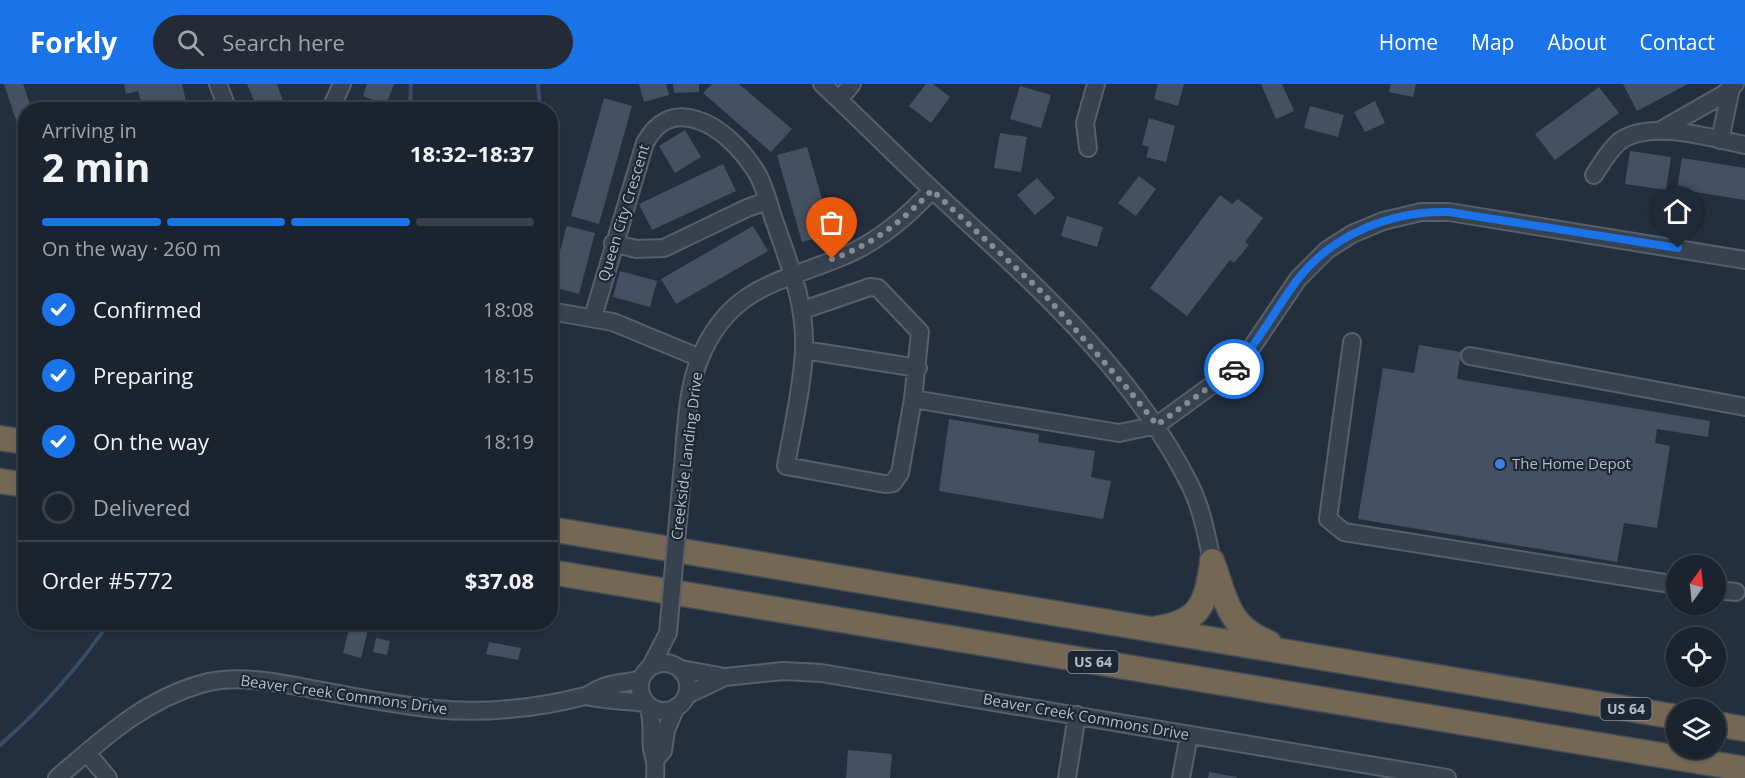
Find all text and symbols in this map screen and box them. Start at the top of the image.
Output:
search box [153,15,573,69]
text: Forkly [30,23,117,61]
icon: search [174,26,207,59]
text: Search here [222,27,345,57]
text: Home [1379,28,1438,56]
text: Map [1471,28,1514,56]
text: About [1547,28,1607,56]
text: Contact [1640,28,1715,56]
text: Arriving in [42,117,137,144]
text: 18:32–18:37 [410,138,534,168]
text: 2 min [42,140,150,193]
street label: Queen City Crescent [593,142,653,284]
pin [1652,186,1703,248]
icon: home [1661,195,1694,228]
pin [806,197,857,259]
icon: bag [815,206,848,239]
text: On the way · 260 m [42,235,221,262]
icon: check [42,293,75,326]
text: Confirmed [93,294,202,324]
text: 18:08 [483,296,534,323]
courier [1204,339,1264,399]
icon: car [1218,353,1251,386]
icon: check [42,359,75,392]
text: Preparing [93,360,193,390]
text: 18:15 [483,362,534,389]
street label: Creekside Landing Drive [666,371,706,541]
icon: check [42,425,75,458]
text: On the way [93,426,209,456]
text: 18:19 [483,428,534,455]
place label: The Home Depot [1512,453,1631,473]
marker: The Home Depot [1493,457,1507,471]
text: Delivered [93,492,191,522]
north arrow [1666,555,1726,615]
map controls [1666,555,1726,759]
text: Order #5772 [42,565,173,595]
text: $37.08 [465,565,534,595]
button: locate [1666,627,1726,687]
road number: US 64 [1068,651,1118,673]
street label: Beaver Creek Commons Drive [239,670,449,718]
street label: Beaver Creek Commons Drive [982,688,1191,744]
road number: US 64 [1600,698,1652,720]
button: layers [1666,699,1726,759]

